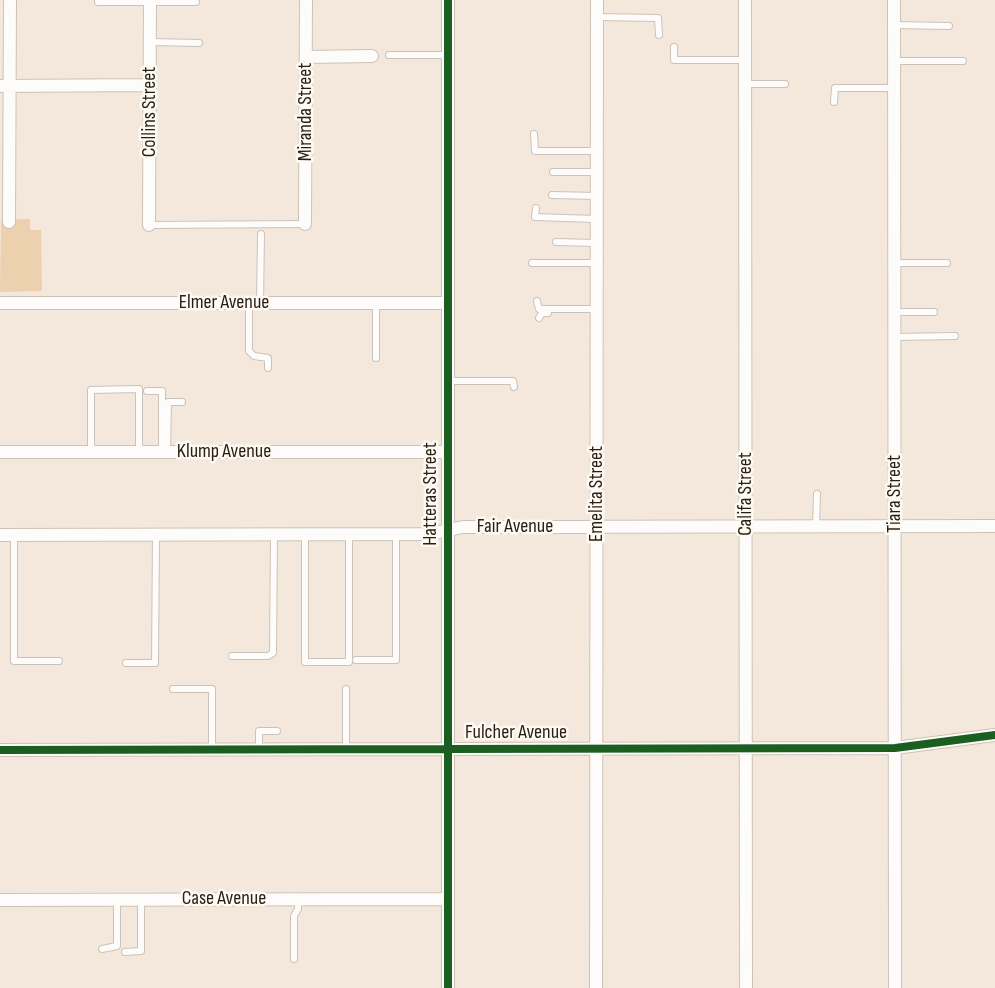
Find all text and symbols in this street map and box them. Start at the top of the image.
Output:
street label: Miranda Street [294,63,318,161]
street label: Collins Street [138,67,162,157]
street label: Elmer Avenue [179,291,269,315]
street label: Klump Avenue [177,440,271,464]
street label: Hatteras Street [419,442,443,546]
street label: Emelita Street [585,446,609,542]
street label: Califa Street [734,452,758,536]
street label: Tiara Street [883,455,907,533]
street label: Fair Avenue [477,515,553,539]
street label: Fulcher Avenue [465,721,567,745]
street label: Case Avenue [182,887,266,911]

